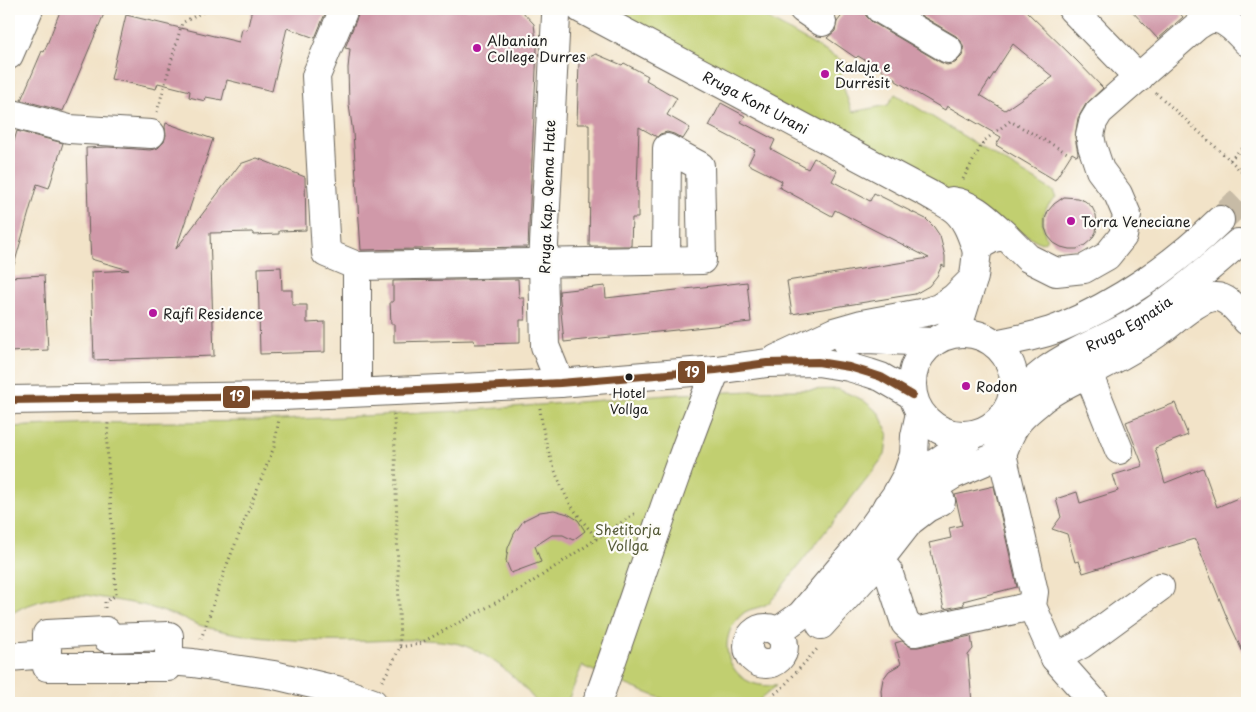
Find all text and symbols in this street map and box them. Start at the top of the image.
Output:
place label: Albanian College Durres [487,30,586,67]
marker: Albanian College Durres [471,42,483,54]
place label: Kalaja e Durrësit [835,56,891,93]
street label: Rruga Kont Urani [699,65,813,139]
marker: Kalaja e Durrësit [819,68,831,80]
street label: Rruga Kap. Qema Hate [534,120,560,274]
place label: Torra Veneciane [1081,211,1191,232]
marker: Torra Veneciane [1065,215,1077,227]
street label: Rruga Egnatia [1082,290,1176,356]
place label: Rajfi Residence [163,303,264,324]
marker: Rajfi Residence [147,307,159,319]
line badge: 19 [677,360,706,384]
text: 19 [684,361,700,382]
marker: Hotel Vollga [624,372,634,382]
place label: Rodon [976,376,1017,397]
marker: Rodon [960,380,972,392]
place label: Hotel Vollga [610,383,649,418]
line badge: 19 [222,385,251,409]
text: 19 [229,385,245,406]
park label: Shetitorja Vollga [595,519,661,556]

